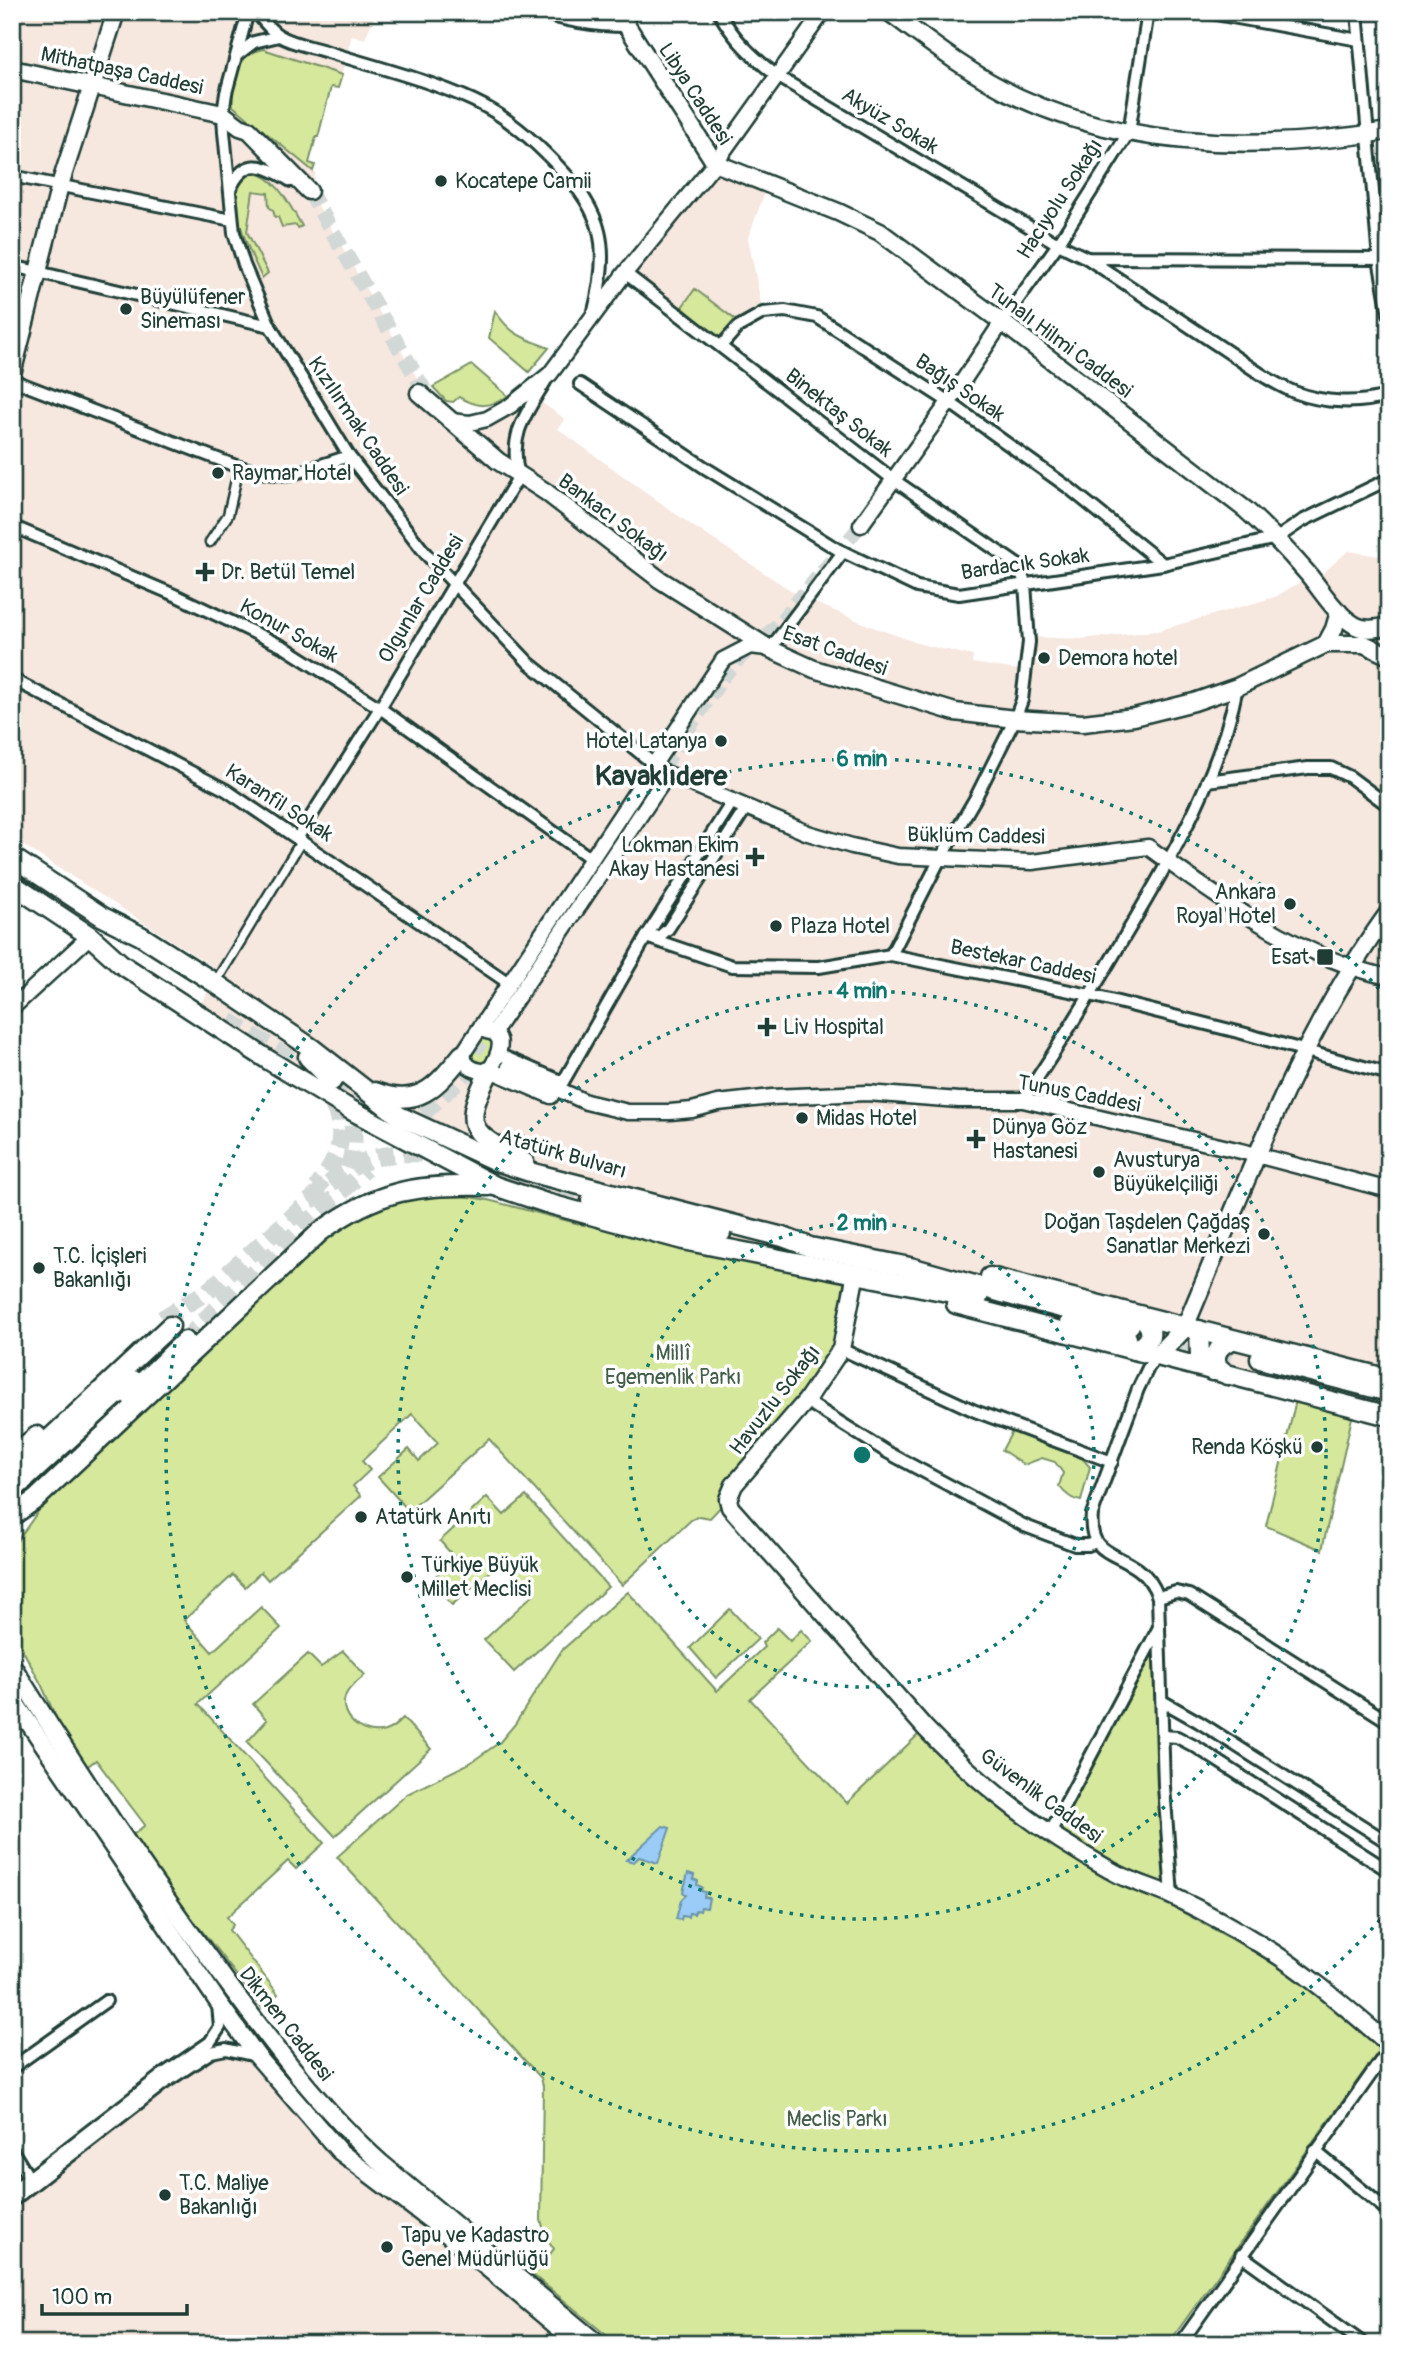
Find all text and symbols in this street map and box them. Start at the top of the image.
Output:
street label: Libya Caddesi [652,38,738,150]
street label: Mithatpaşa Caddesi [38,41,206,101]
street label: Akyüz Sokak [837,81,944,161]
street label: Hacıyolu Sokağı [1011,134,1109,264]
place label: Kocatepe Camii [455,168,591,195]
marker: Kocatepe Camii [433,173,449,189]
street label: Tunalı Hilmi Caddesi [982,278,1138,404]
place label: Büyülüfener Sineması [140,284,246,335]
marker: Büyülüfener Sineması [118,301,134,317]
street label: Bağış Sokak [910,348,1010,428]
street label: Kızılırmak Caddesi [302,351,415,501]
street label: Binektaş Sokak [780,363,898,464]
place label: Raymar Hotel [232,460,352,487]
marker: Raymar Hotel [210,465,226,481]
street label: Bankacı Sokağı [553,468,673,568]
street label: Olgunlar Caddesi [372,530,470,668]
street label: Bardacık Sokak [959,542,1091,586]
place label: Dr. Betül Temel [221,559,355,586]
marker: Dr. Betül Temel [195,562,215,582]
street label: Konur Sokak [235,593,343,669]
street label: Esat Caddesi [779,620,891,682]
place label: Demora hotel [1058,645,1178,672]
marker: Demora hotel [1036,650,1052,666]
place label: Hotel Latanya [585,728,707,755]
marker: Hotel Latanya [713,733,729,749]
text: 6 min [837,746,888,773]
street label: Karanfil Sokak [220,758,338,848]
district label: Kavaklıdere [595,759,728,794]
street label: Büklüm Caddesi [907,821,1045,851]
place label: Lokman Ekim Akay Hastanesi [608,832,739,883]
marker: Lokman Ekim Akay Hastanesi [745,847,765,867]
place label: Ankara Royal Hotel [1176,879,1276,930]
marker: Ankara Royal Hotel [1282,896,1298,912]
place label: Plaza Hotel [790,913,890,940]
marker: Plaza Hotel [768,918,784,934]
street label: Bestekar Caddesi [948,933,1098,991]
place label: Esat [1271,944,1310,971]
marker: Esat [1315,947,1335,967]
text: 4 min [837,978,888,1005]
place label: Liv Hospital [783,1014,884,1041]
marker: Liv Hospital [757,1017,777,1037]
street label: Tunus Caddesi [1015,1069,1143,1119]
place label: Midas Hotel [816,1105,917,1132]
marker: Midas Hotel [794,1110,810,1126]
place label: Dünya Göz Hastanesi [992,1114,1087,1165]
street label: Atatürk Bulvarı [496,1123,630,1185]
marker: Dünya Göz Hastanesi [966,1129,986,1149]
place label: Avusturya Büyükelçiliği [1113,1147,1218,1198]
marker: Avusturya Büyükelçiliği [1091,1164,1107,1180]
place label: Doğan Taşdelen Çağdaş Sanatlar Merkezi [1044,1209,1251,1260]
text: 2 min [837,1210,887,1237]
marker: Doğan Taşdelen Çağdaş Sanatlar Merkezi [1256,1226,1272,1242]
place label: T.C. İçişleri Bakanlığı [53,1243,147,1294]
marker: T.C. İçişleri Bakanlığı [31,1260,47,1276]
street label: Havuzlu Sokağı [723,1339,827,1461]
park label: Millî Egemenlik Parkı [605,1340,741,1391]
place label: Renda Köşkü [1191,1434,1303,1461]
marker: Renda Köşkü [1309,1439,1325,1455]
centre of rings [850,1443,874,1467]
place label: Atatürk Anıtı [375,1504,492,1531]
marker: Atatürk Anıtı [353,1509,369,1525]
place label: Türkiye Büyük Millet Meclisi [421,1552,539,1603]
marker: Türkiye Büyük Millet Meclisi [399,1569,415,1585]
street label: Güvenlik Caddesi [974,1742,1108,1850]
street label: Dikmen Caddesi [233,1961,339,2087]
park label: Meclis Parkı [786,2106,888,2133]
place label: T.C. Maliye Bakanlığı [179,2170,269,2221]
marker: T.C. Maliye Bakanlığı [157,2187,173,2203]
place label: Tapu ve Kadastro Genel Müdürlüğü [401,2222,549,2273]
marker: Tapu ve Kadastro Genel Müdürlüğü [379,2239,395,2255]
scale bar [42,2272,187,2316]
text: 100 m [52,2284,112,2311]

